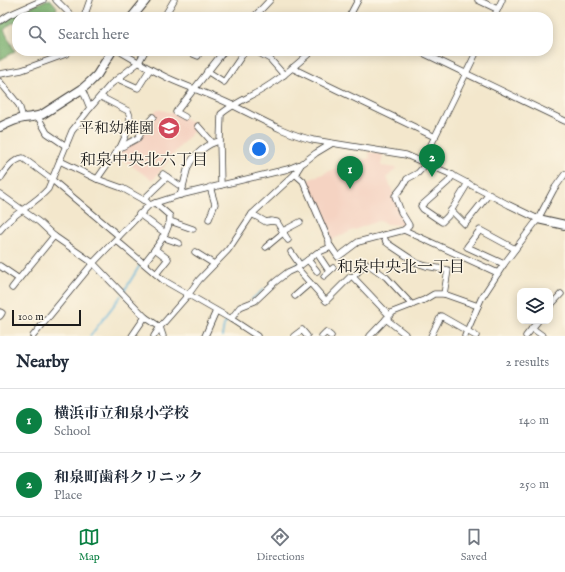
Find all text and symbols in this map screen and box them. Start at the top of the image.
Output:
search box [12,12,553,56]
icon: search [26,23,48,45]
text: Search here [58,25,129,44]
school or university icon: 平和幼稚園 [156,115,182,141]
place label: 平和幼稚園 [79,119,154,138]
your location [249,139,269,159]
pin: 2 [419,144,445,177]
district label: 和泉中央北六丁目 [80,151,208,171]
pin: 1 [337,156,363,189]
district label: 和泉中央北一丁目 [337,258,465,278]
map controls [517,288,553,324]
button: layers [517,288,553,324]
scale bar [12,308,81,327]
text: 100 m [18,310,44,324]
text: Nearby [16,352,69,373]
text: 2 results [505,354,549,371]
text: 横浜市立和泉小学校 [54,404,189,423]
text: 1 [27,412,31,429]
text: 140 m [519,412,549,429]
text: School [54,423,91,440]
text: 和泉町歯科クリニック [54,468,203,487]
text: 2 [26,476,32,493]
text: 250 m [519,476,549,493]
text: Place [54,487,82,504]
tab: Map [78,526,100,564]
tab: Directions [257,526,304,564]
tab: Saved [461,526,487,564]

